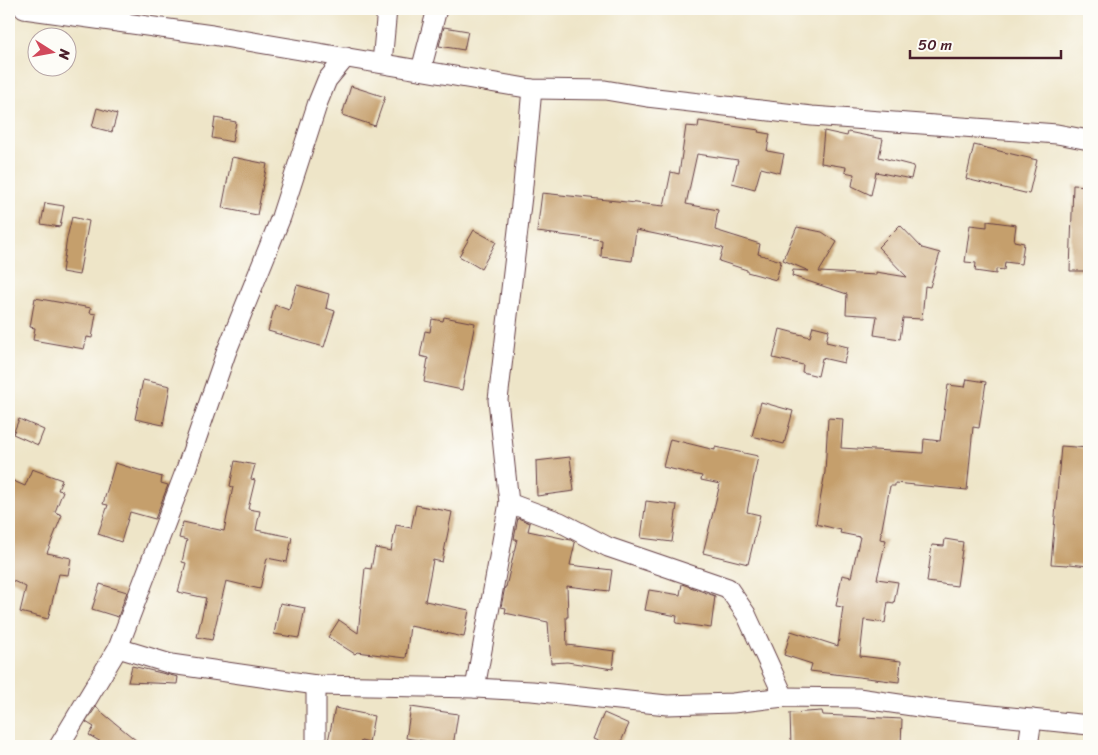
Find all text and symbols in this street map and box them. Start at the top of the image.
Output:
north arrow [28,28,78,78]
scale bar [910,28,1062,60]
text: 50 m [918,32,953,58]
text: N [51,46,78,62]

